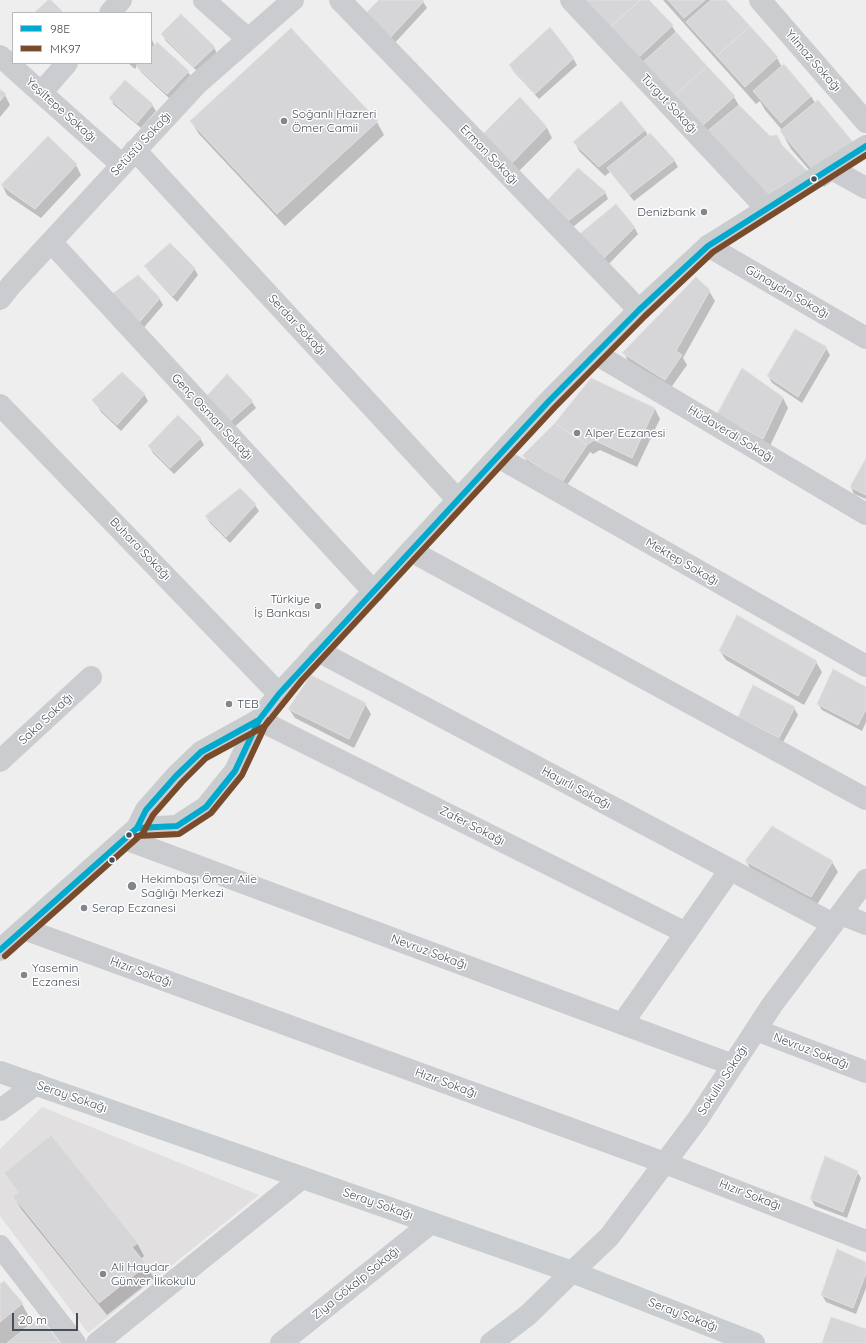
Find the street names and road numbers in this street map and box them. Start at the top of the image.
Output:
street label: Yılmaz Sokağı [782,27,844,95]
street label: Turgut Sokağı [638,71,700,137]
street label: Yeşiltepe Sokağı [23,75,99,145]
street label: Setüstü Sokağı [108,109,174,179]
street label: Erman Sokağı [457,122,521,188]
street label: Günaydın Sokağı [743,262,831,322]
street label: Serdar Sokağı [265,292,329,358]
street label: Genç Osman Sokağı [168,371,256,463]
street label: Hüdaverdi Sokağı [685,403,777,465]
street label: Buhara Sokağı [107,515,173,583]
street label: Mektep Sokağı [643,535,721,589]
street label: Saka Sokağı [16,690,76,748]
street label: Hayırlı Sokağı [539,764,613,812]
street label: Zafer Sokağı [437,803,507,849]
street label: Nevruz Sokağı [389,932,469,972]
street label: Hızır Sokağı [108,954,174,990]
street label: Nevruz Sokağı [771,1030,851,1072]
street label: Sokullu Sokağı [695,1042,751,1118]
street label: Hızır Sokağı [413,1065,479,1101]
street label: Seray Sokağı [35,1078,109,1116]
street label: Hızır Sokağı [717,1177,783,1213]
street label: Seray Sokağı [341,1185,415,1223]
street label: Ziya Gökalp Sokağı [310,1243,402,1323]
street label: Seray Sokağı [646,1295,720,1335]

